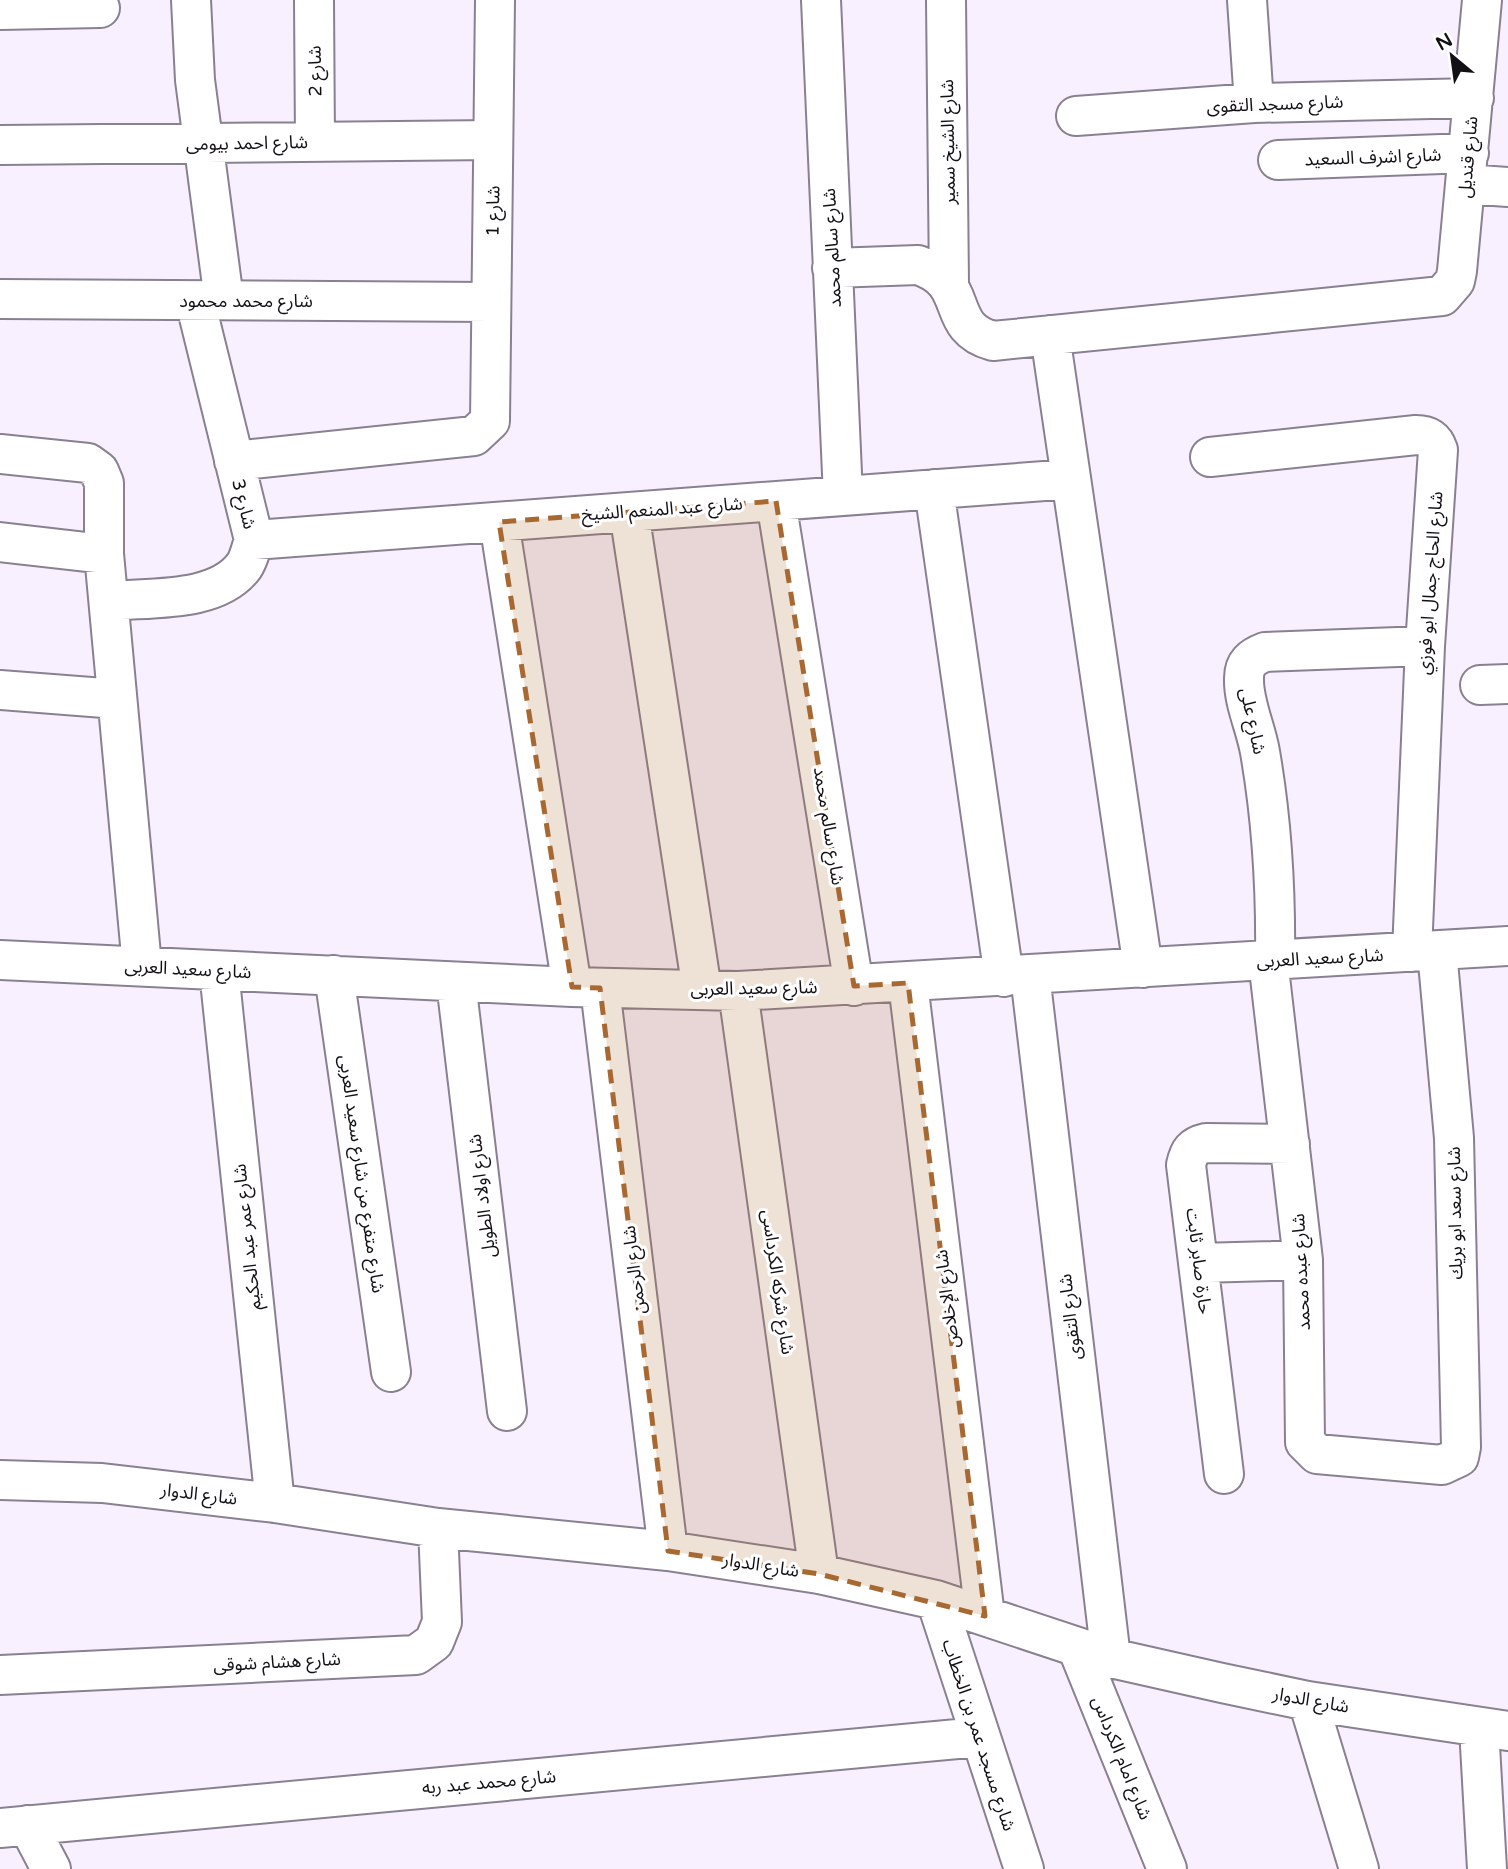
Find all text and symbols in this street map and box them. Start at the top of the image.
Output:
north arrow [1417,21,1487,91]
text: N [1432,29,1456,55]
street label: شارع 2 [304,45,329,97]
street label: شارع الشيخ سمير [936,79,963,206]
street label: شارع مسجد التقوى [1206,91,1344,120]
street label: شارع قنديل [1453,115,1486,199]
street label: شارع احمد بيومى [186,131,308,158]
street label: شارع اشرف السعيد [1304,144,1442,173]
street label: شارع 1 [482,185,507,237]
street label: شارع سالم محمد [818,188,849,308]
street label: شارع محمد محمود [179,290,313,315]
street label: شارع 3 [224,477,261,532]
street label: شارع الحاج جمال ابو فوزي [1413,490,1450,676]
street label: شارع عبد المنعم الشيخ [581,492,744,529]
street label: شارع على [1232,686,1271,757]
street label: شارع سالم محمد [806,765,849,887]
street label: شارع سعيد العربى [1256,944,1384,975]
street label: شارع سعيد العربى [124,955,252,986]
street label: شارع سعيد العربى [690,976,818,1003]
street label: شارع متفرع من شارع سعيد العربى [331,1053,390,1295]
street label: شارع اولاد الطويل [463,1132,503,1259]
street label: شارع سعد ابو بريك [1443,1146,1470,1280]
street label: شارع عمر عبد الحكيم [228,1162,269,1311]
street label: حارة صابر ثابت [1182,1207,1216,1315]
street label: شارع شركه الكرداسى [754,1208,799,1356]
street label: شارع عبده محمد [1287,1213,1318,1331]
street label: شارع الرحمن [618,1224,653,1316]
street label: شارع الإخلاص [930,1248,967,1350]
street label: شارع التقوى [1054,1272,1089,1361]
street label: شارع الدوار [158,1478,239,1513]
street label: شارع الدوار [720,1548,801,1585]
street label: شارع مسجد عمر بن الخطاب [935,1636,1020,1835]
street label: شارع هشام شوقى [213,1648,342,1679]
street label: شارع الدوار [1270,1682,1351,1720]
street label: شارع امام الكرداس [1084,1693,1157,1824]
street label: شارع محمد عبد ربه [421,1765,557,1802]

